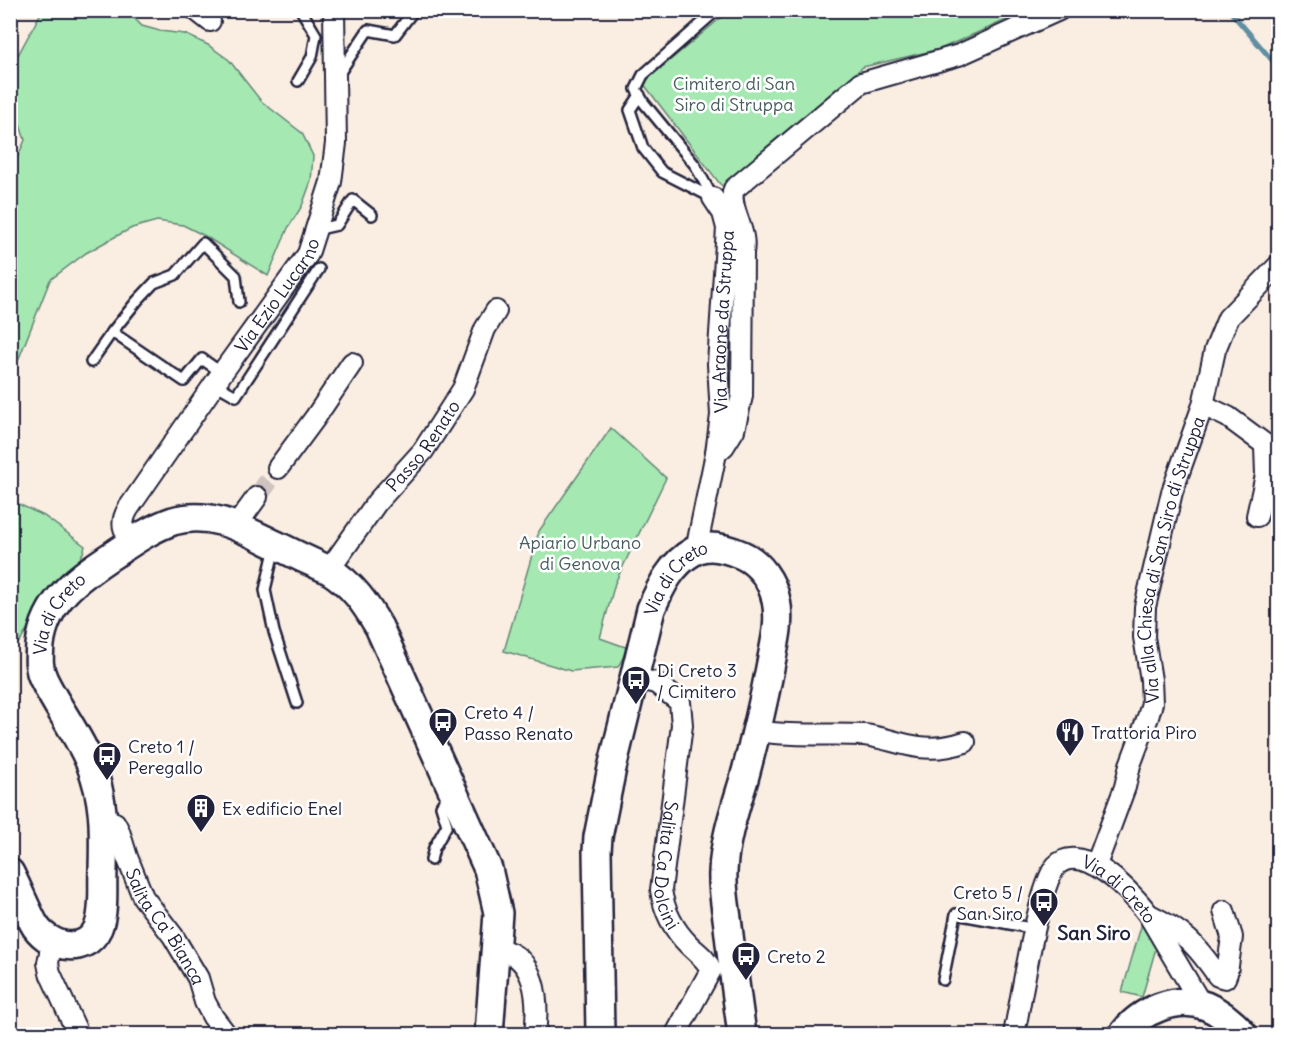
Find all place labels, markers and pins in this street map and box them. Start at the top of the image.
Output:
place label: Di Creto 3 / Cimitero [657,659,737,703]
bus stop icon: Di Creto 3 / Cimitero [620,664,652,706]
place label: Creto 4 / Passo Renato [464,701,573,745]
bus stop icon: Creto 4 / Passo Renato [427,706,459,748]
restaurant icon: Trattoria Piro [1054,716,1086,758]
place label: Trattoria Piro [1091,721,1197,744]
place label: Creto 1 / Peregallo [128,735,203,779]
bus stop icon: Creto 1 / Peregallo [91,740,123,782]
building icon: Ex edificio Enel [185,792,217,834]
place label: Ex edificio Enel [222,797,342,820]
place label: Creto 5 / San Siro [953,881,1023,925]
bus stop icon: Creto 5 / San Siro [1028,886,1060,928]
bus stop icon: Creto 2 [730,940,762,982]
place label: Creto 2 [767,945,826,968]

